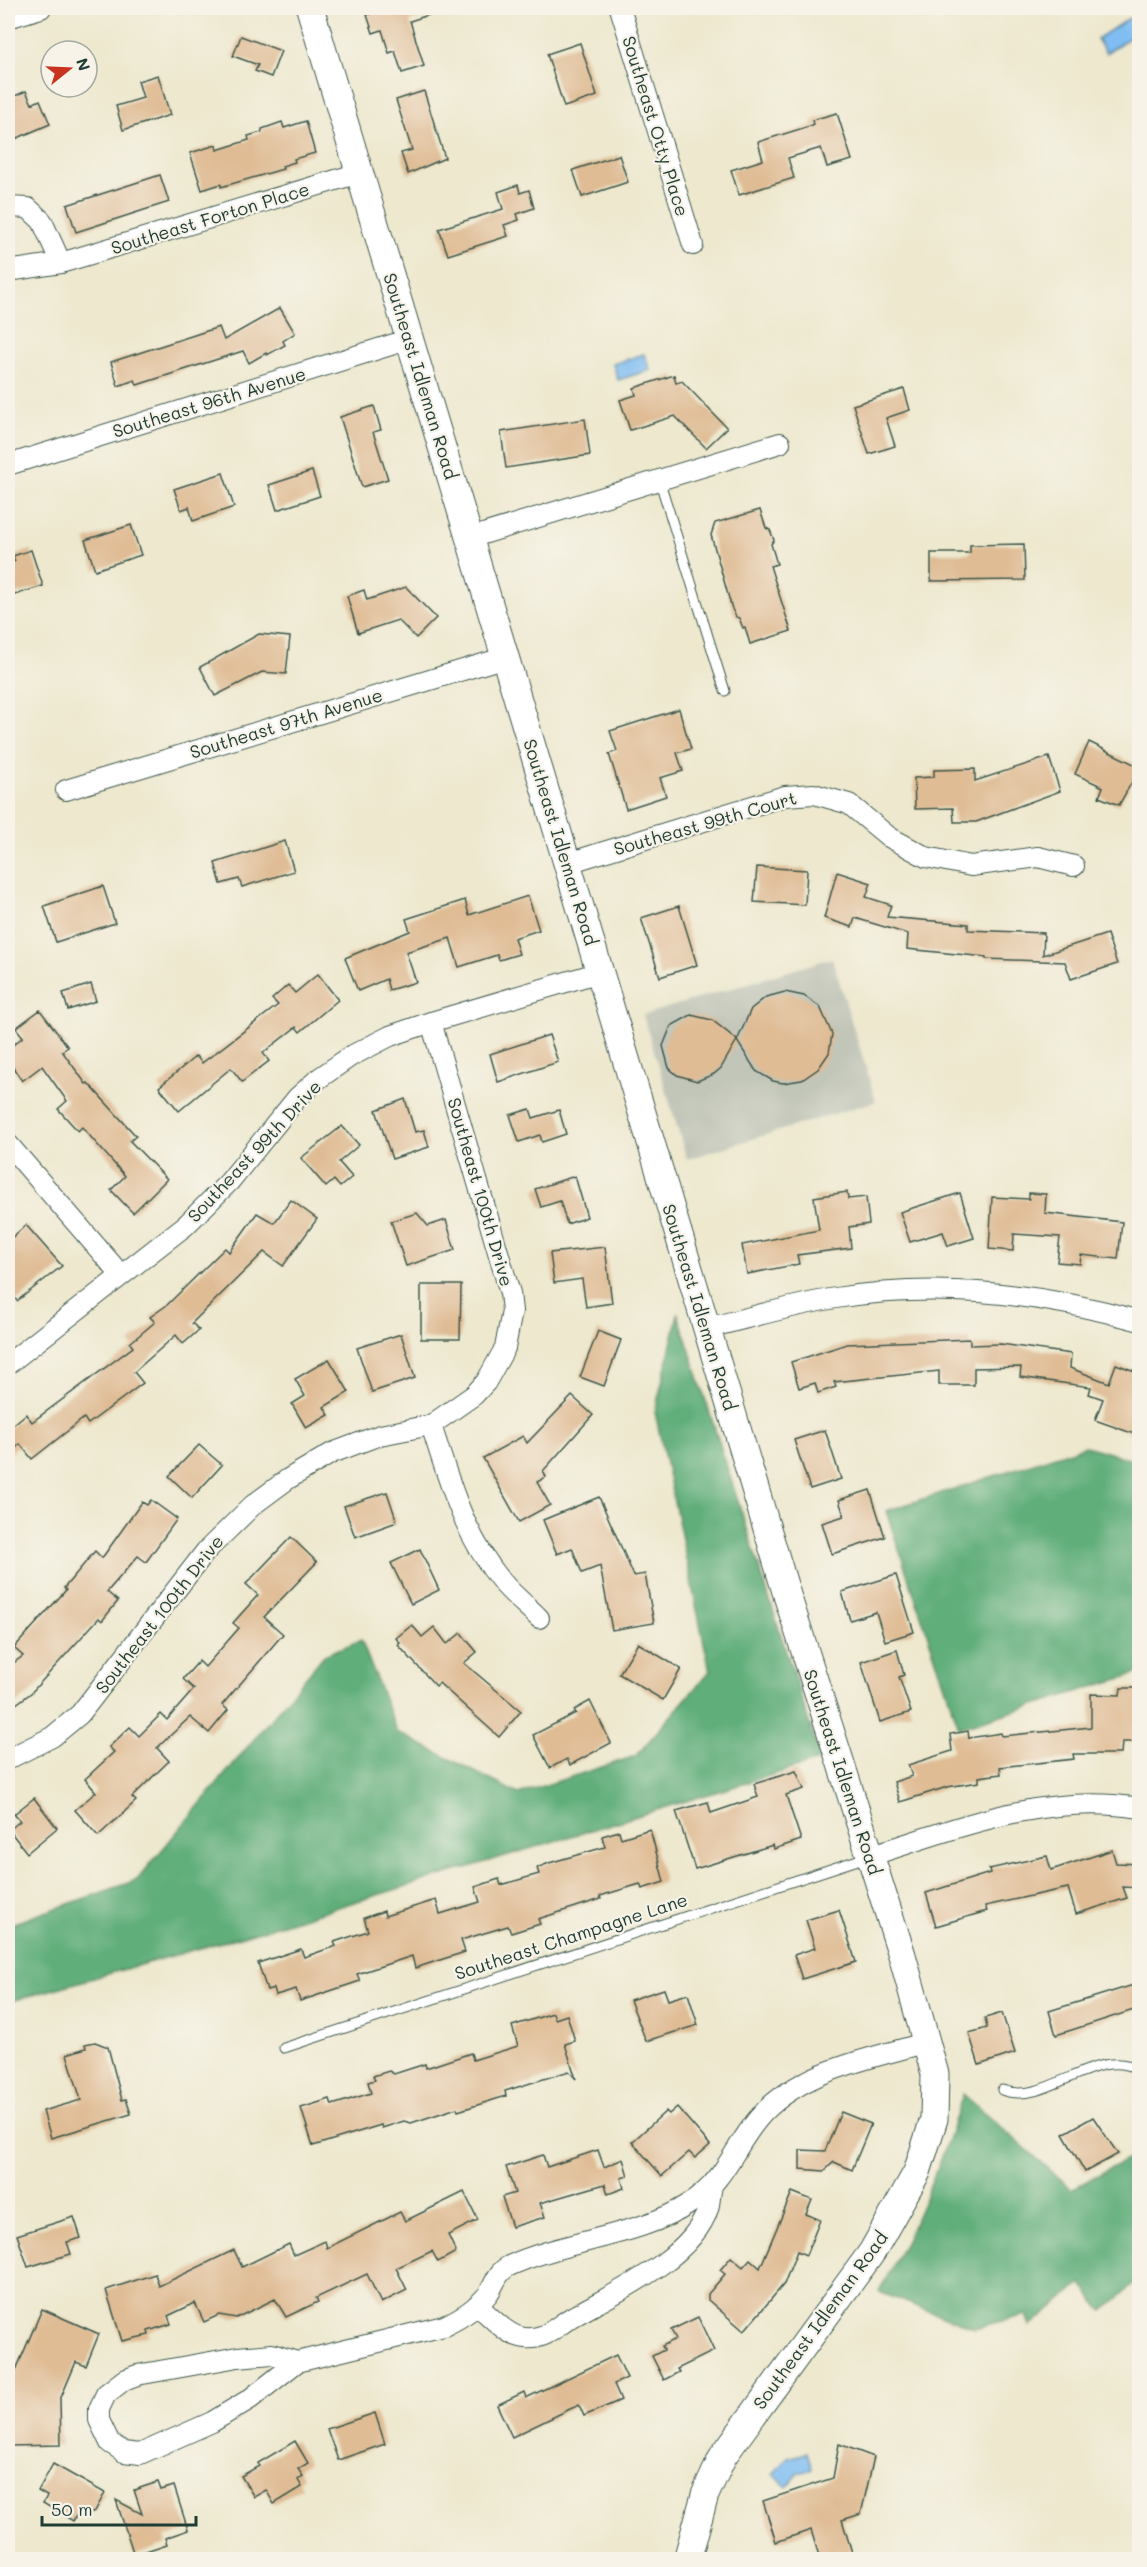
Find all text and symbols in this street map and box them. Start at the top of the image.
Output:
street label: Southeast Otty Place [617,33,695,219]
north arrow [39,39,99,99]
text: N [72,55,96,73]
street label: Southeast Forton Place [108,176,312,260]
street label: Southeast Idleman Road [378,270,464,482]
street label: Southeast 96th Avenue [109,361,309,443]
street label: Southeast 97th Avenue [187,682,385,764]
street label: Southeast Idleman Road [518,736,604,948]
street label: Southeast 99th Court [611,785,799,861]
street label: Southeast 99th Drive [182,1075,326,1227]
street label: Southeast 100th Drive [443,1095,519,1289]
street label: Southeast Idleman Road [657,1201,743,1413]
street label: Southeast 100th Drive [89,1530,229,1698]
street label: Southeast Idleman Road [798,1666,888,1878]
street label: Southeast Champagne Lane [451,1887,691,1985]
street label: Southeast Idleman Road [747,2226,893,2414]
scale bar [42,2489,196,2527]
text: 50 m [51,2497,93,2521]

